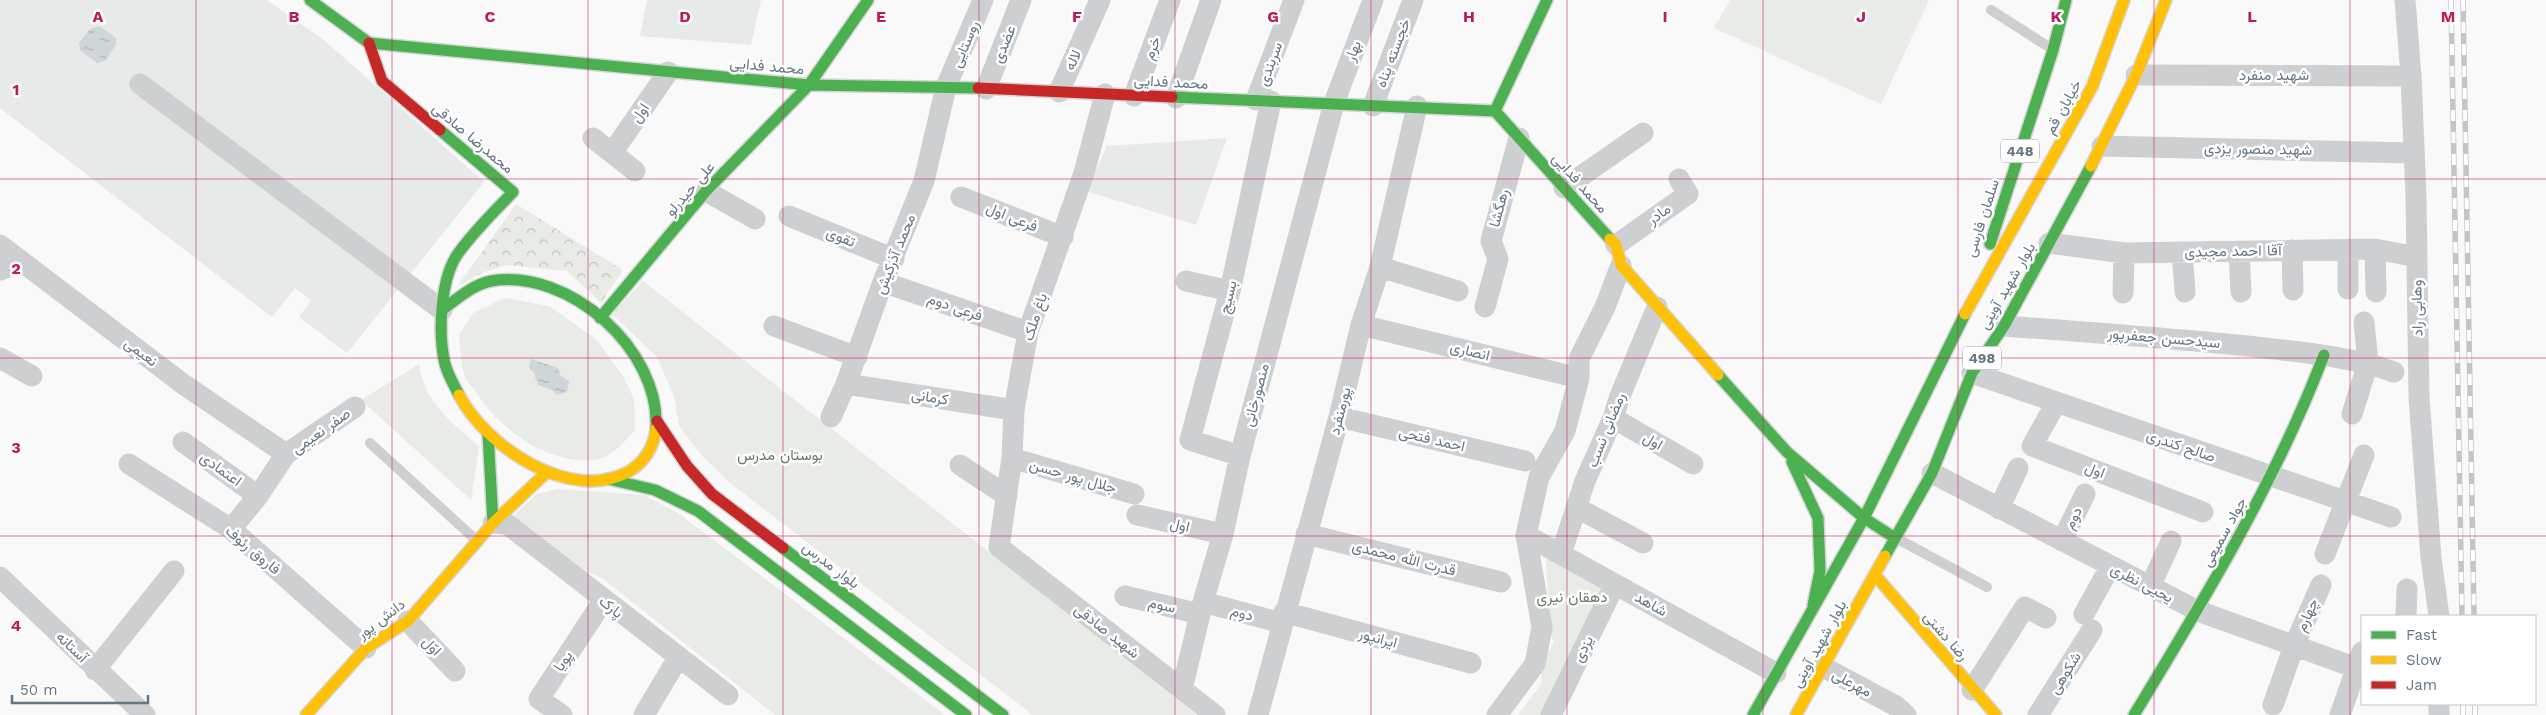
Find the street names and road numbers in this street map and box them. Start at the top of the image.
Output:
street label: خجسته پناه [1372,16,1415,90]
street label: روستایی [947,18,984,71]
street label: عضدی [988,22,1021,66]
street label: خرم [1139,34,1166,63]
street label: بهار [1340,38,1365,65]
street label: سربندی [1254,39,1287,89]
street label: لاله [1061,47,1085,73]
street label: محمد فدایی [729,54,805,79]
street label: شهید منفرد [2239,66,2309,84]
street label: محمد فدایی [1133,71,1209,94]
street label: خیابان قم [2041,77,2086,138]
street label: محمدرضا صادقی [428,99,517,178]
street label: اول [627,100,653,126]
street label: شهید منصور یزدی [2204,139,2312,160]
road number: 448 [2001,140,2039,162]
street label: محمد فدایی [1548,149,1612,217]
street label: علی حیدرلو [662,158,719,220]
street label: سلمان فارسی [1961,177,2004,259]
street label: رهگشا [1485,187,1513,229]
street label: فرعی اول [983,199,1040,236]
street label: مادر [1643,200,1674,229]
street label: محمد آذرکیش [871,211,920,297]
street label: تقوی [823,223,858,252]
street label: بلوار شهید آوینی [1975,239,2040,333]
street label: آقا احمد مجیدی [2184,241,2283,262]
street label: بسیج [1215,278,1243,316]
street label: وهابی راد [2408,280,2427,336]
street label: فرعی دوم [925,289,985,326]
street label: باغ ملک [1019,291,1053,344]
street label: سیدحسن جعفرپور [2106,324,2221,353]
street label: نعیمی [120,334,161,371]
street label: انصاری [1448,337,1492,366]
road number: 498 [1963,346,2001,369]
street label: منصورخانی [1239,361,1274,429]
street label: کرمانی [910,385,950,410]
street label: پورمنفرد [1325,385,1356,437]
street label: رمضانی نسب [1583,390,1630,470]
street label: صفر نعیمی [288,404,354,459]
street label: احمد فتحی [1397,423,1467,456]
street label: صالح کندری [2144,426,2218,468]
street label: اول [1640,428,1666,454]
street label: اعتمادی [196,448,245,491]
street label: جلال پور حسن [1027,455,1119,498]
street label: اول [2083,458,2107,482]
street label: جواد سمیعی [2198,494,2251,570]
street label: دوم [2060,504,2087,533]
street label: اول [1168,514,1192,536]
street label: فاروق رئوف [222,522,284,578]
street label: قدرت الله محمدی [1350,536,1458,581]
street label: بلوار مدرس [798,538,863,593]
street label: یحیی نظری [2107,560,2176,607]
street label: شاهد [1632,588,1670,620]
street label: پارک [595,592,627,623]
street label: سوم [1146,593,1178,618]
street label: دانش پور [352,595,409,644]
street label: چهارم [2292,596,2323,635]
street label: بلوار شهید آوینی [1788,597,1851,691]
street label: شهید صادقی [1070,600,1143,663]
street label: دوم [1228,601,1255,626]
street label: رضا دشتی [1919,608,1972,665]
street label: ایرانپور [1355,624,1399,653]
street label: آستانه [52,628,93,667]
street label: اوّل [419,633,445,659]
street label: یزدی [1569,633,1598,666]
street label: پویا [550,647,577,675]
street label: شکوهی [2045,648,2086,698]
street label: مهرعلی [1829,665,1875,702]

